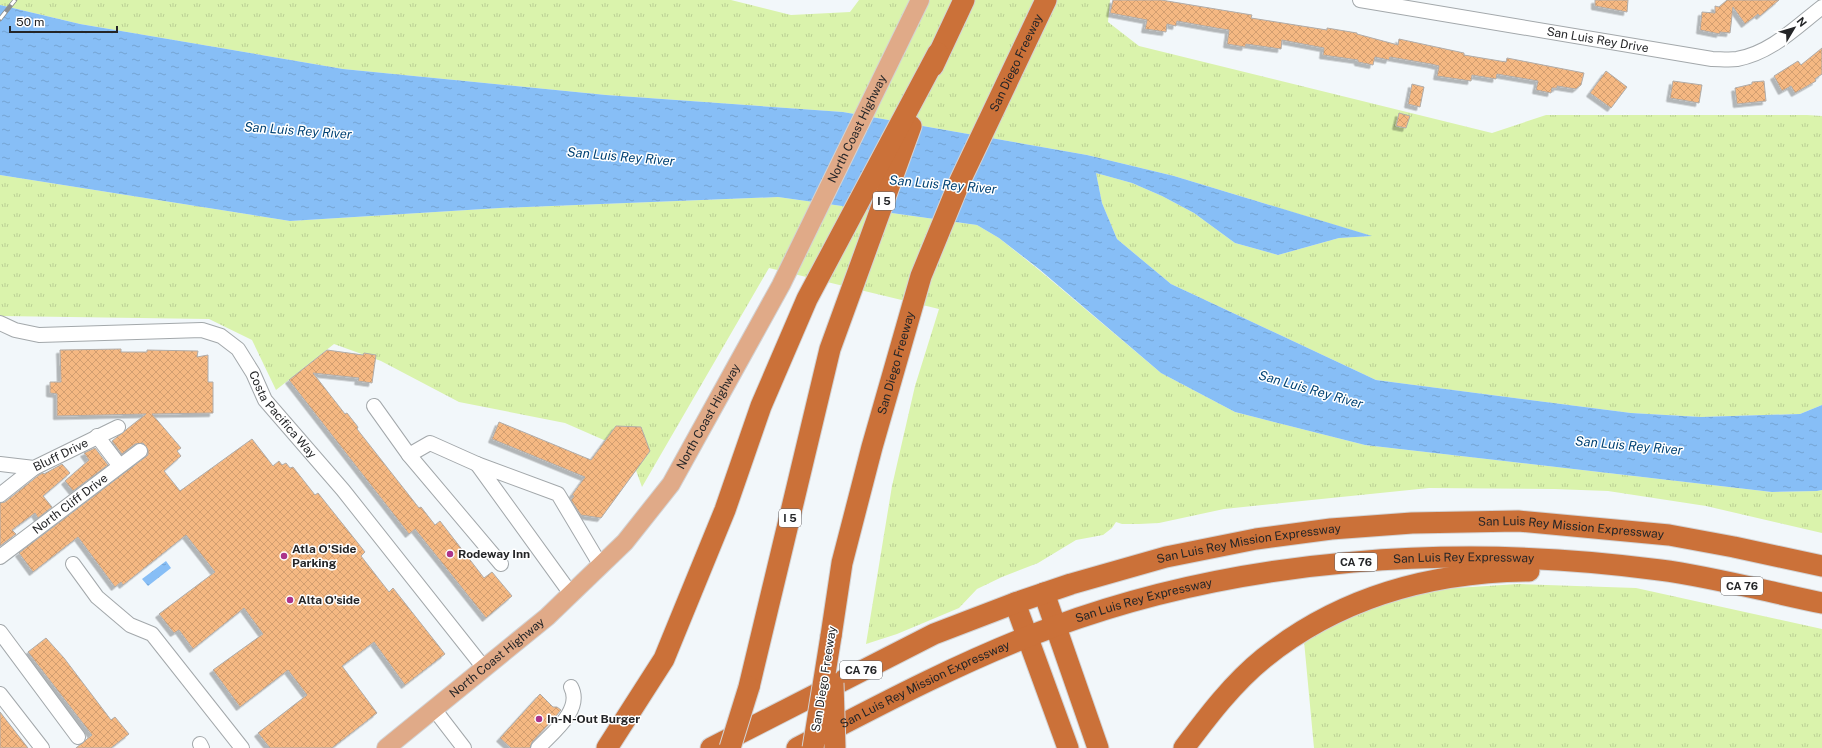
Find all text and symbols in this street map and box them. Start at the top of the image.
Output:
scale bar [10,8,117,34]
north arrow [1774,8,1814,48]
street label: San Diego Freeway [987,11,1046,114]
text: 50 m [16,15,44,29]
text: N [1795,15,1809,29]
street label: San Luis Rey Drive [1546,24,1650,55]
street label: North Coast Highway [825,72,890,185]
water label: San Luis Rey River [244,119,352,142]
water label: San Luis Rey River [567,144,675,169]
water label: San Luis Rey River [889,172,997,197]
road number: I 5 [873,192,895,210]
street label: San Diego Freeway [875,309,918,416]
street label: North Coast Highway [674,361,743,472]
water label: San Luis Rey River [1257,367,1365,412]
street label: Costa Pacifica Way [246,369,320,461]
water label: San Luis Rey River [1575,433,1683,458]
street label: Bluff Drive [31,436,91,474]
street label: North Cliff Drive [30,471,111,537]
road number: I 5 [779,509,801,527]
street label: San Luis Rey Mission Expressway [1478,514,1665,542]
street label: San Luis Rey Mission Expressway [1155,521,1342,566]
place label: Atla O'Side Parking [292,542,357,570]
place label: Rodeway Inn [458,547,530,561]
marker: Rodeway Inn [445,549,455,559]
street label: San Luis Rey Expressway [1393,550,1535,566]
marker: Atla O'Side Parking [279,551,289,561]
road number: CA 76 [1335,553,1377,571]
street label: San Luis Rey Expressway [1073,575,1214,626]
road number: CA 76 [1721,577,1763,595]
place label: Alta O'side [298,593,360,607]
marker: Alta O'side [285,595,295,605]
street label: North Coast Highway [447,615,548,701]
street label: San Diego Freeway [809,625,839,733]
street label: San Luis Rey Mission Expressway [838,638,1012,731]
road number: CA 76 [840,661,882,679]
place label: In-N-Out Burger [547,712,640,726]
marker: In-N-Out Burger [534,714,544,724]

